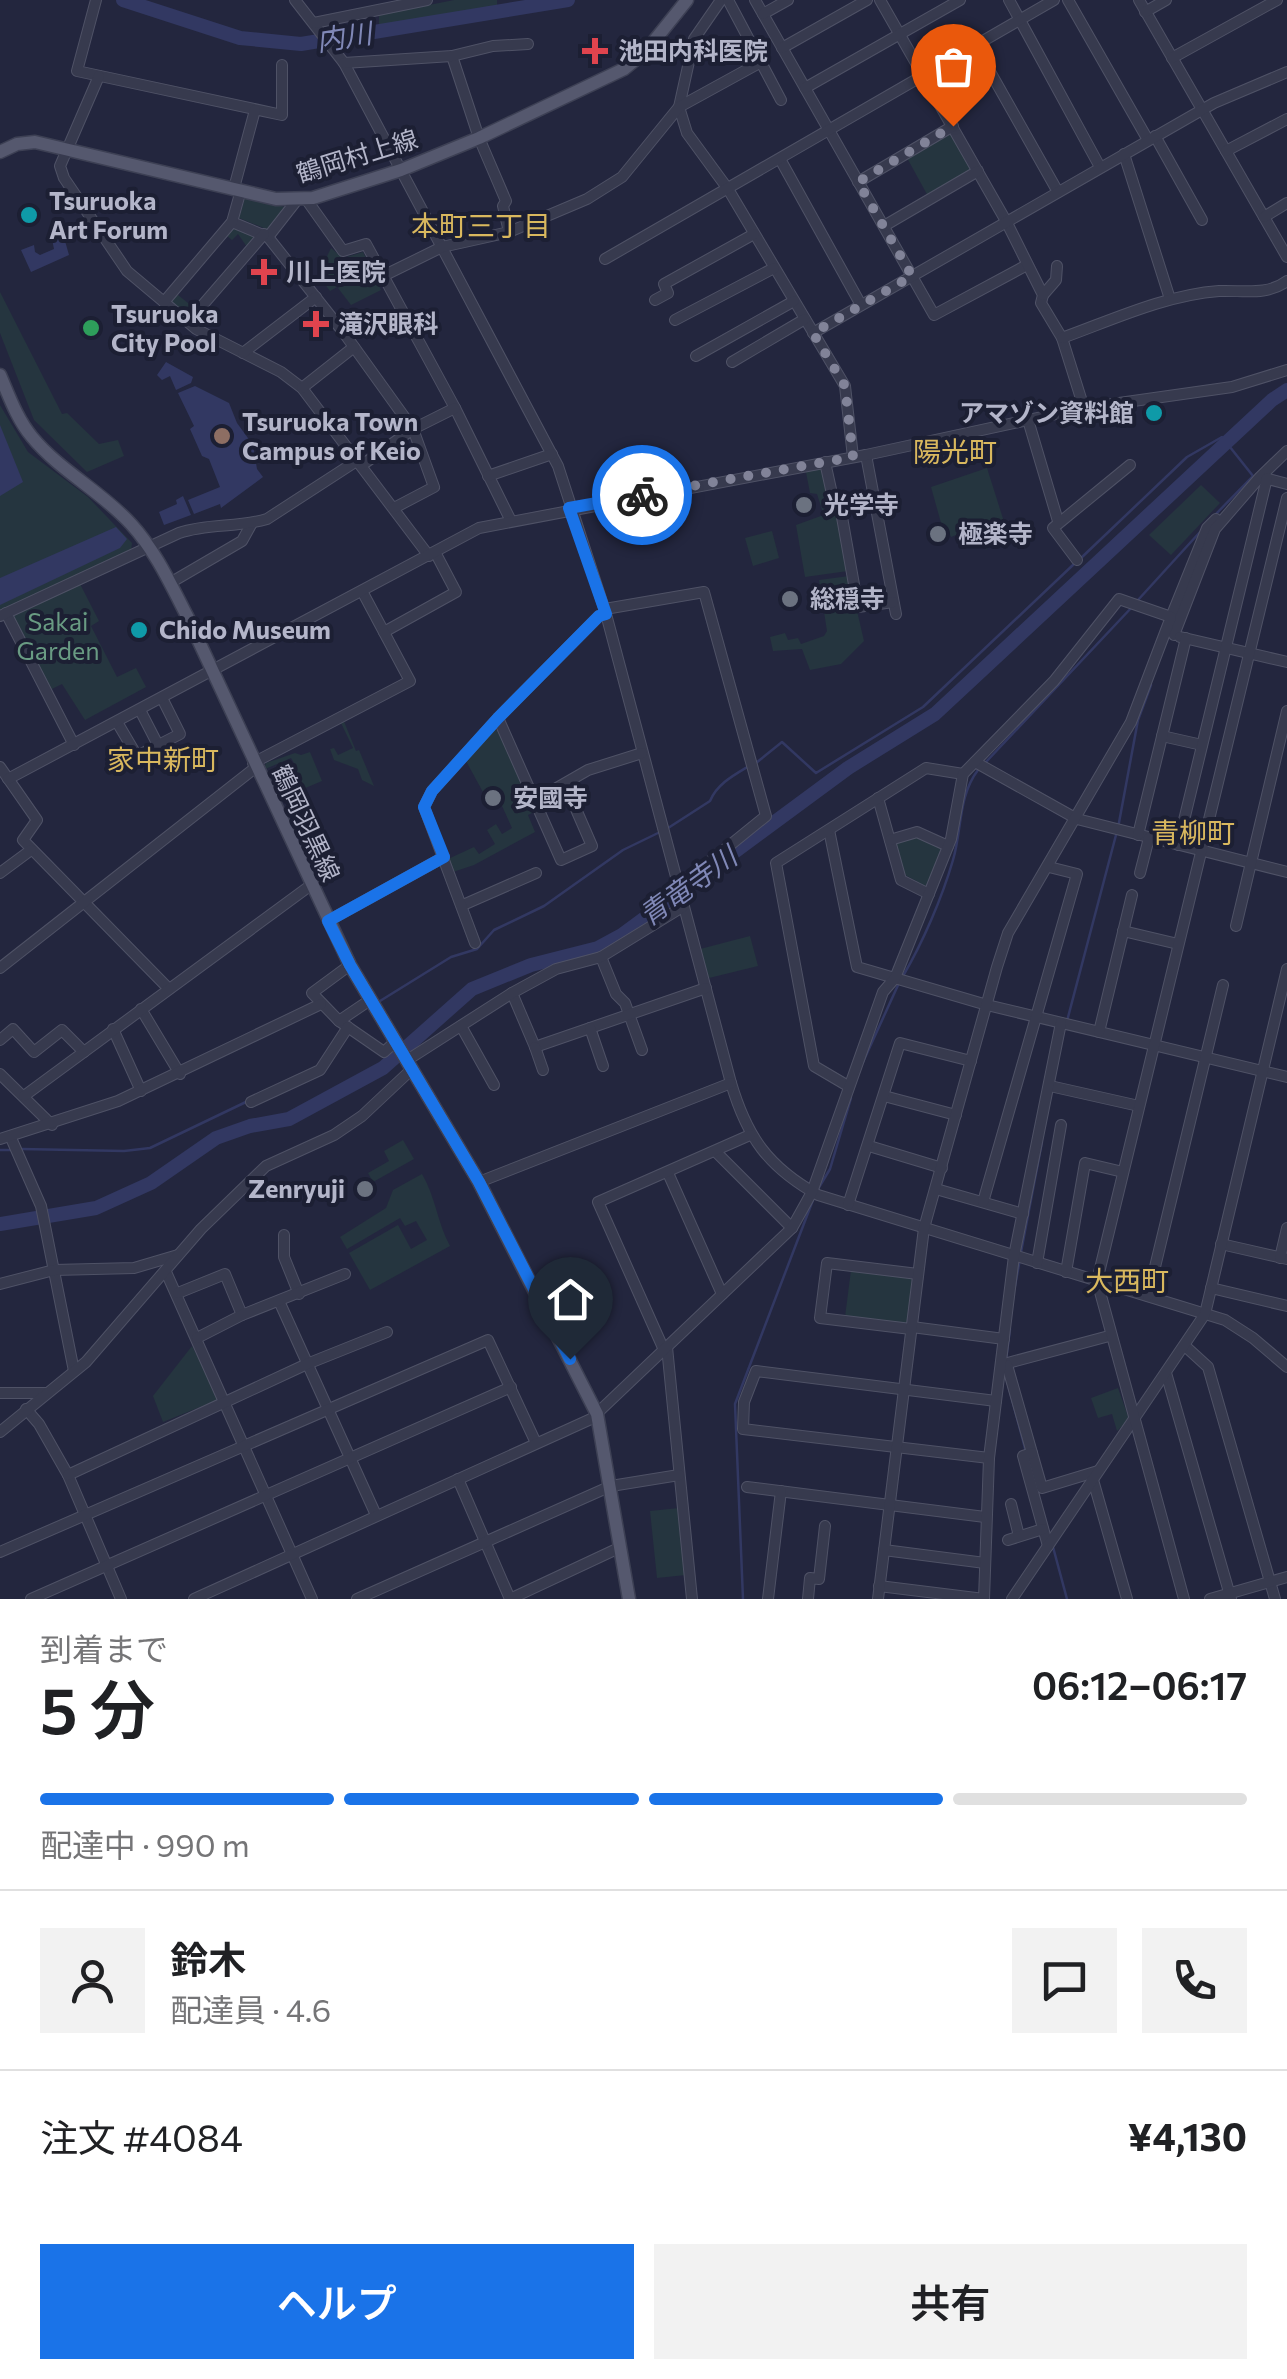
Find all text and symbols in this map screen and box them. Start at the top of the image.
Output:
water label: 内川 [314,14,377,57]
pin [911,24,996,127]
place label: 池田内科医院 [618,35,768,65]
marker: 池田内科医院 [582,38,608,64]
icon: bag [926,39,981,94]
street label: 鶴岡村上線 [293,122,421,188]
place label: Tsuruoka Art Forum [49,185,168,244]
marker: Tsuruoka Art Forum [18,204,40,226]
district label: 本町三丁目 [411,208,551,242]
place label: 川上医院 [286,256,386,286]
marker: 川上医院 [251,259,277,285]
place label: Tsuruoka City Pool [111,298,218,357]
place label: 滝沢眼科 [338,308,438,338]
marker: 滝沢眼科 [303,311,329,337]
marker: Tsuruoka City Pool [80,317,102,339]
place label: アマゾン資料館 [959,397,1134,427]
marker: アマゾン資料館 [1143,402,1165,424]
place label: Tsuruoka Town Campus of Keio [242,406,421,465]
marker: Tsuruoka Town Campus of Keio [211,425,233,447]
district label: 陽光町 [913,434,997,468]
courier [592,445,692,545]
icon: bike [615,468,670,523]
place label: 光学寺 [824,489,899,519]
marker: 光学寺 [793,494,815,516]
place label: 極楽寺 [958,518,1033,548]
marker: 極楽寺 [927,523,949,545]
place label: 総穏寺 [810,583,885,613]
marker: 総穏寺 [779,588,801,610]
park label: Sakai Garden [17,606,99,665]
place label: Chido Museum [159,614,331,644]
marker: Chido Museum [128,619,150,641]
district label: 家中新町 [107,742,219,776]
street label: 鶴岡羽黒線 [267,760,347,886]
place label: 安國寺 [513,782,588,812]
marker: 安國寺 [482,787,504,809]
district label: 青柳町 [1151,815,1235,849]
water label: 青竜寺川 [632,837,745,932]
place label: Zenryuji [248,1173,345,1203]
marker: Zenryuji [354,1178,376,1200]
pin [528,1257,613,1360]
district label: 大西町 [1085,1263,1169,1297]
icon: home [543,1272,598,1327]
text: 到着まで [40,1628,168,1668]
text: 06:12–06:17 [1032,1661,1247,1708]
text: 5 分 [40,1668,155,1747]
text: 配達中 · 990 m [40,1824,250,1864]
button: person [40,1928,145,2033]
button: chat [1012,1928,1117,2033]
button: phone [1142,1928,1247,2033]
text: 鈴木 [170,1935,246,1982]
text: 配達員 · 4.6 [170,1989,331,2029]
text: ¥4,130 [1128,2112,1247,2159]
text: 注文 #4084 [40,2113,243,2160]
button: ヘルプ [40,2244,634,2359]
button: 共有 [654,2244,1247,2359]

